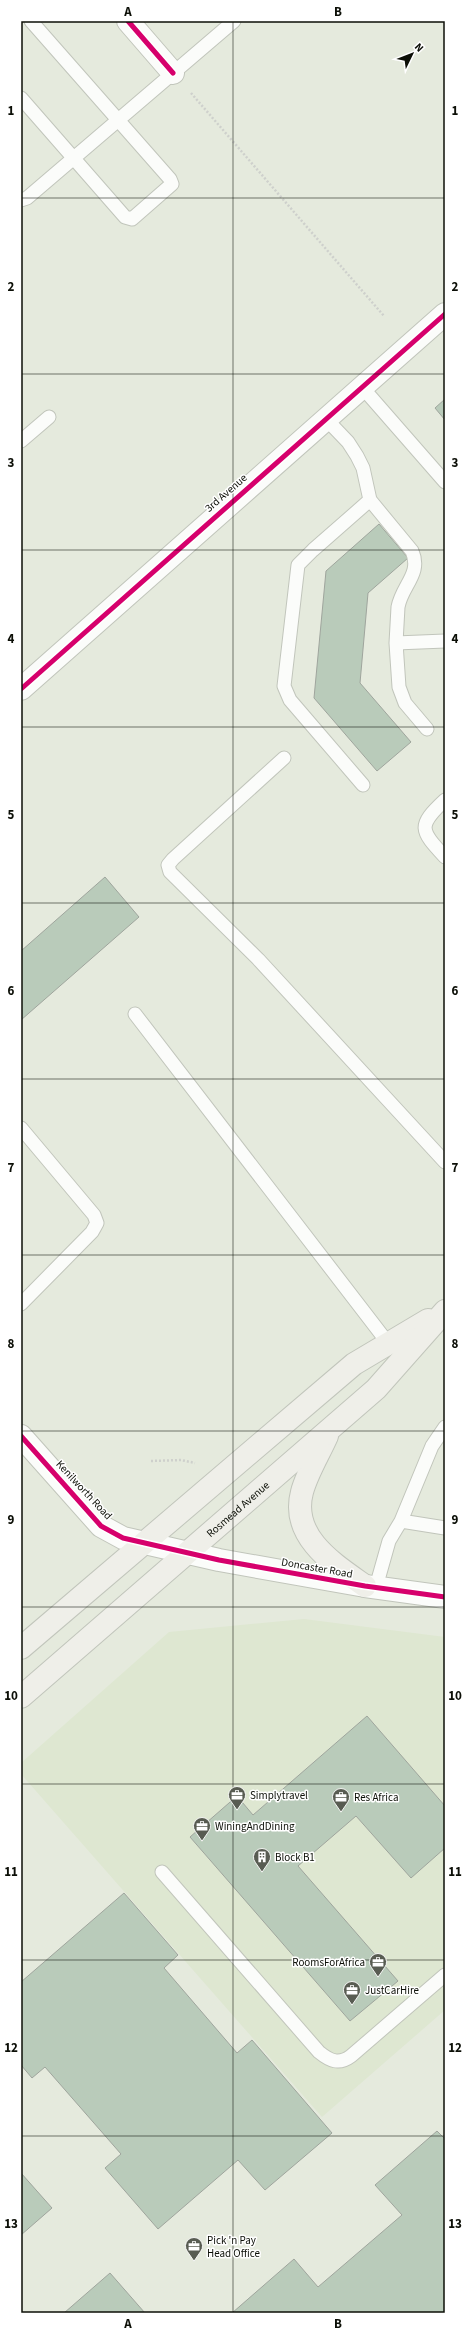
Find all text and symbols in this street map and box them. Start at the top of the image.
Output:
text: A [123,3,132,21]
text: B [334,3,342,21]
north arrow [392,34,432,74]
text: N [411,40,427,55]
text: 1 [8,102,15,120]
text: 1 [452,102,459,120]
text: 2 [8,278,15,296]
text: 2 [452,278,459,296]
text: 3 [8,454,15,472]
text: 3 [452,454,459,472]
street label: 3rd Avenue [202,470,251,516]
text: 4 [8,630,15,648]
text: 4 [452,630,459,648]
text: 5 [8,806,15,824]
text: 5 [452,806,459,824]
text: 6 [8,982,15,1000]
text: 6 [452,982,459,1000]
text: 7 [8,1159,15,1177]
text: 7 [452,1159,459,1177]
text: 8 [8,1335,15,1353]
text: 8 [452,1335,459,1353]
street label: Kenilworth Road [52,1457,116,1523]
street label: Rosmead Avenue [203,1477,273,1540]
text: 9 [8,1511,15,1529]
text: 9 [452,1511,459,1529]
street label: Doncaster Road [280,1554,354,1582]
text: 10 [4,1687,18,1705]
text: 10 [448,1687,462,1705]
office icon: Simplytravel [227,1785,247,1810]
office icon: Res Africa [331,1787,351,1812]
place label: Simplytravel [250,1788,308,1803]
place label: Res Africa [354,1790,398,1805]
office icon: WiningAndDining [192,1816,212,1841]
place label: WiningAndDining [215,1819,295,1834]
building icon: Block B1 [252,1847,272,1872]
place label: Block B1 [275,1850,315,1865]
text: 11 [4,1863,18,1881]
text: 11 [448,1863,462,1881]
office icon: RoomsForAfrica [368,1952,388,1977]
place label: RoomsForAfrica [292,1955,365,1970]
office icon: JustCarHire [342,1980,362,2005]
place label: JustCarHire [365,1983,420,1998]
text: 12 [4,2039,18,2057]
text: 12 [448,2039,462,2057]
text: 13 [4,2215,18,2233]
text: 13 [448,2215,462,2233]
place label: Pick 'n Pay Head Office [207,2233,260,2261]
office icon: Pick 'n Pay Head Office [184,2236,204,2261]
text: A [123,2315,132,2333]
text: B [334,2315,342,2333]

